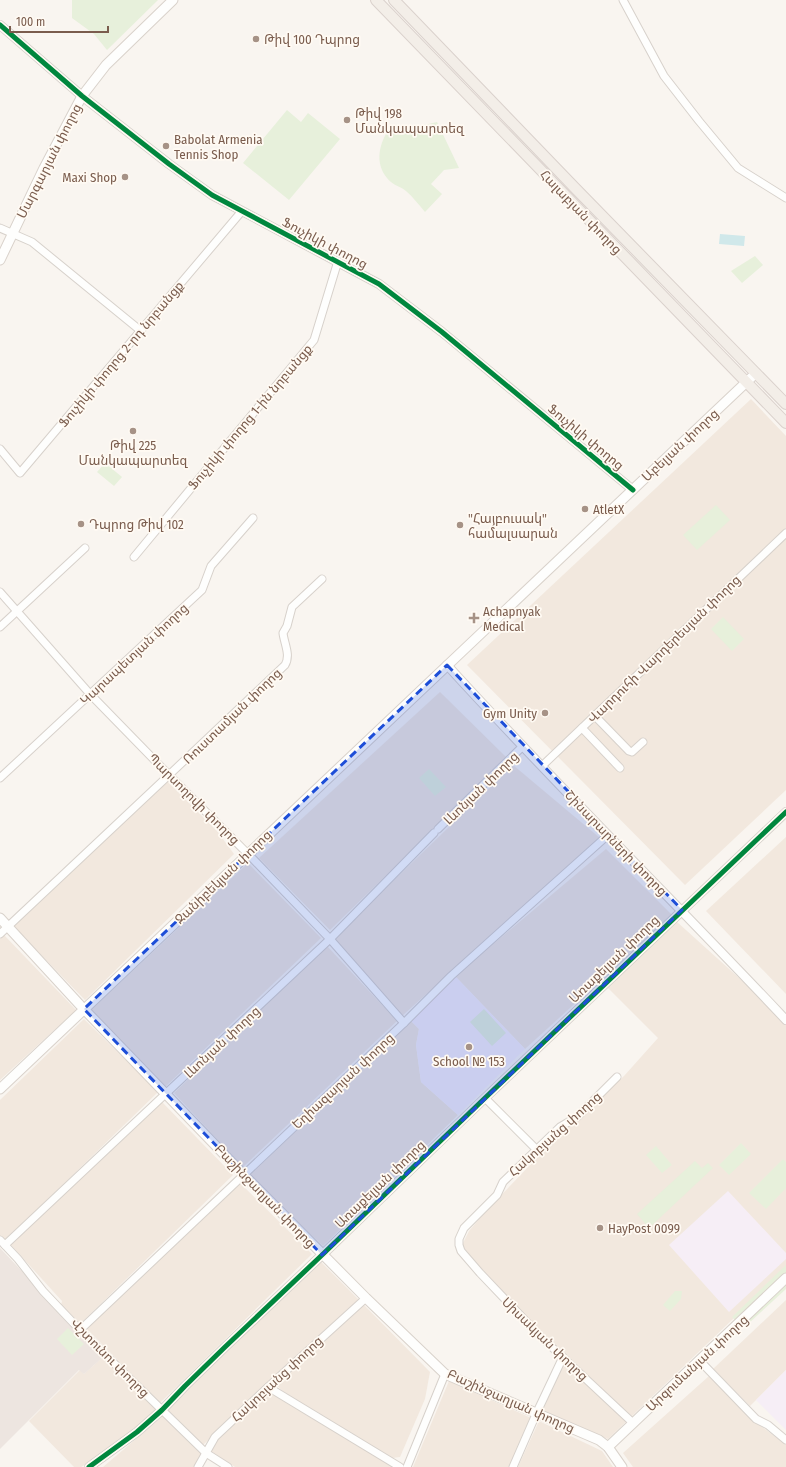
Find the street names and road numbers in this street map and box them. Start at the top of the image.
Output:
street label: Մարգարյան փողոց [14,101,84,221]
street label: Հալաբյան փողոց [537,167,625,257]
street label: Ֆուչիկի փողոց [280,214,370,272]
street label: Ֆուչիկի փողոց 2-րդ նրբանցք [56,278,186,430]
street label: Ֆուչիկի փողոց 1-ին նրբանցք [185,341,315,493]
street label: Ֆուչիկի փողոց [545,401,627,473]
street label: Աբելյան փողոց [639,406,721,484]
street label: Վարդուհի Վարդերեսյան փողոց [584,572,744,726]
street label: Կարապետյան փողոց [77,600,191,708]
street label: Ռուստամյան փողոց [180,665,284,767]
street label: Լևոնյան փողոց [440,748,522,828]
street label: Պարսողովի փողոց [145,750,243,848]
street label: Շինարարների փողոց [562,787,670,899]
street label: Ջանիբեկյան փողոց [172,827,274,927]
street label: Առաքելյան փողոց [566,912,662,1006]
street label: Լևոնյան փողոց [181,1003,263,1081]
street label: Եղիազարյան փողոց [289,1030,397,1132]
street label: Հակոբյանց փողոց [506,1089,604,1179]
street label: Առաքելյան փողոց [332,1137,428,1231]
street label: Բաշինջաղյան փողոց [212,1141,318,1251]
street label: Սիսակյան փողոց [499,1294,591,1384]
street label: Արզումանյան փողոց [643,1312,751,1414]
street label: Վշտունու փողոց [68,1316,152,1400]
street label: Հակոբյանց փողոց [228,1333,326,1425]
street label: Բաշինջաղյան փողոց [445,1366,577,1436]

